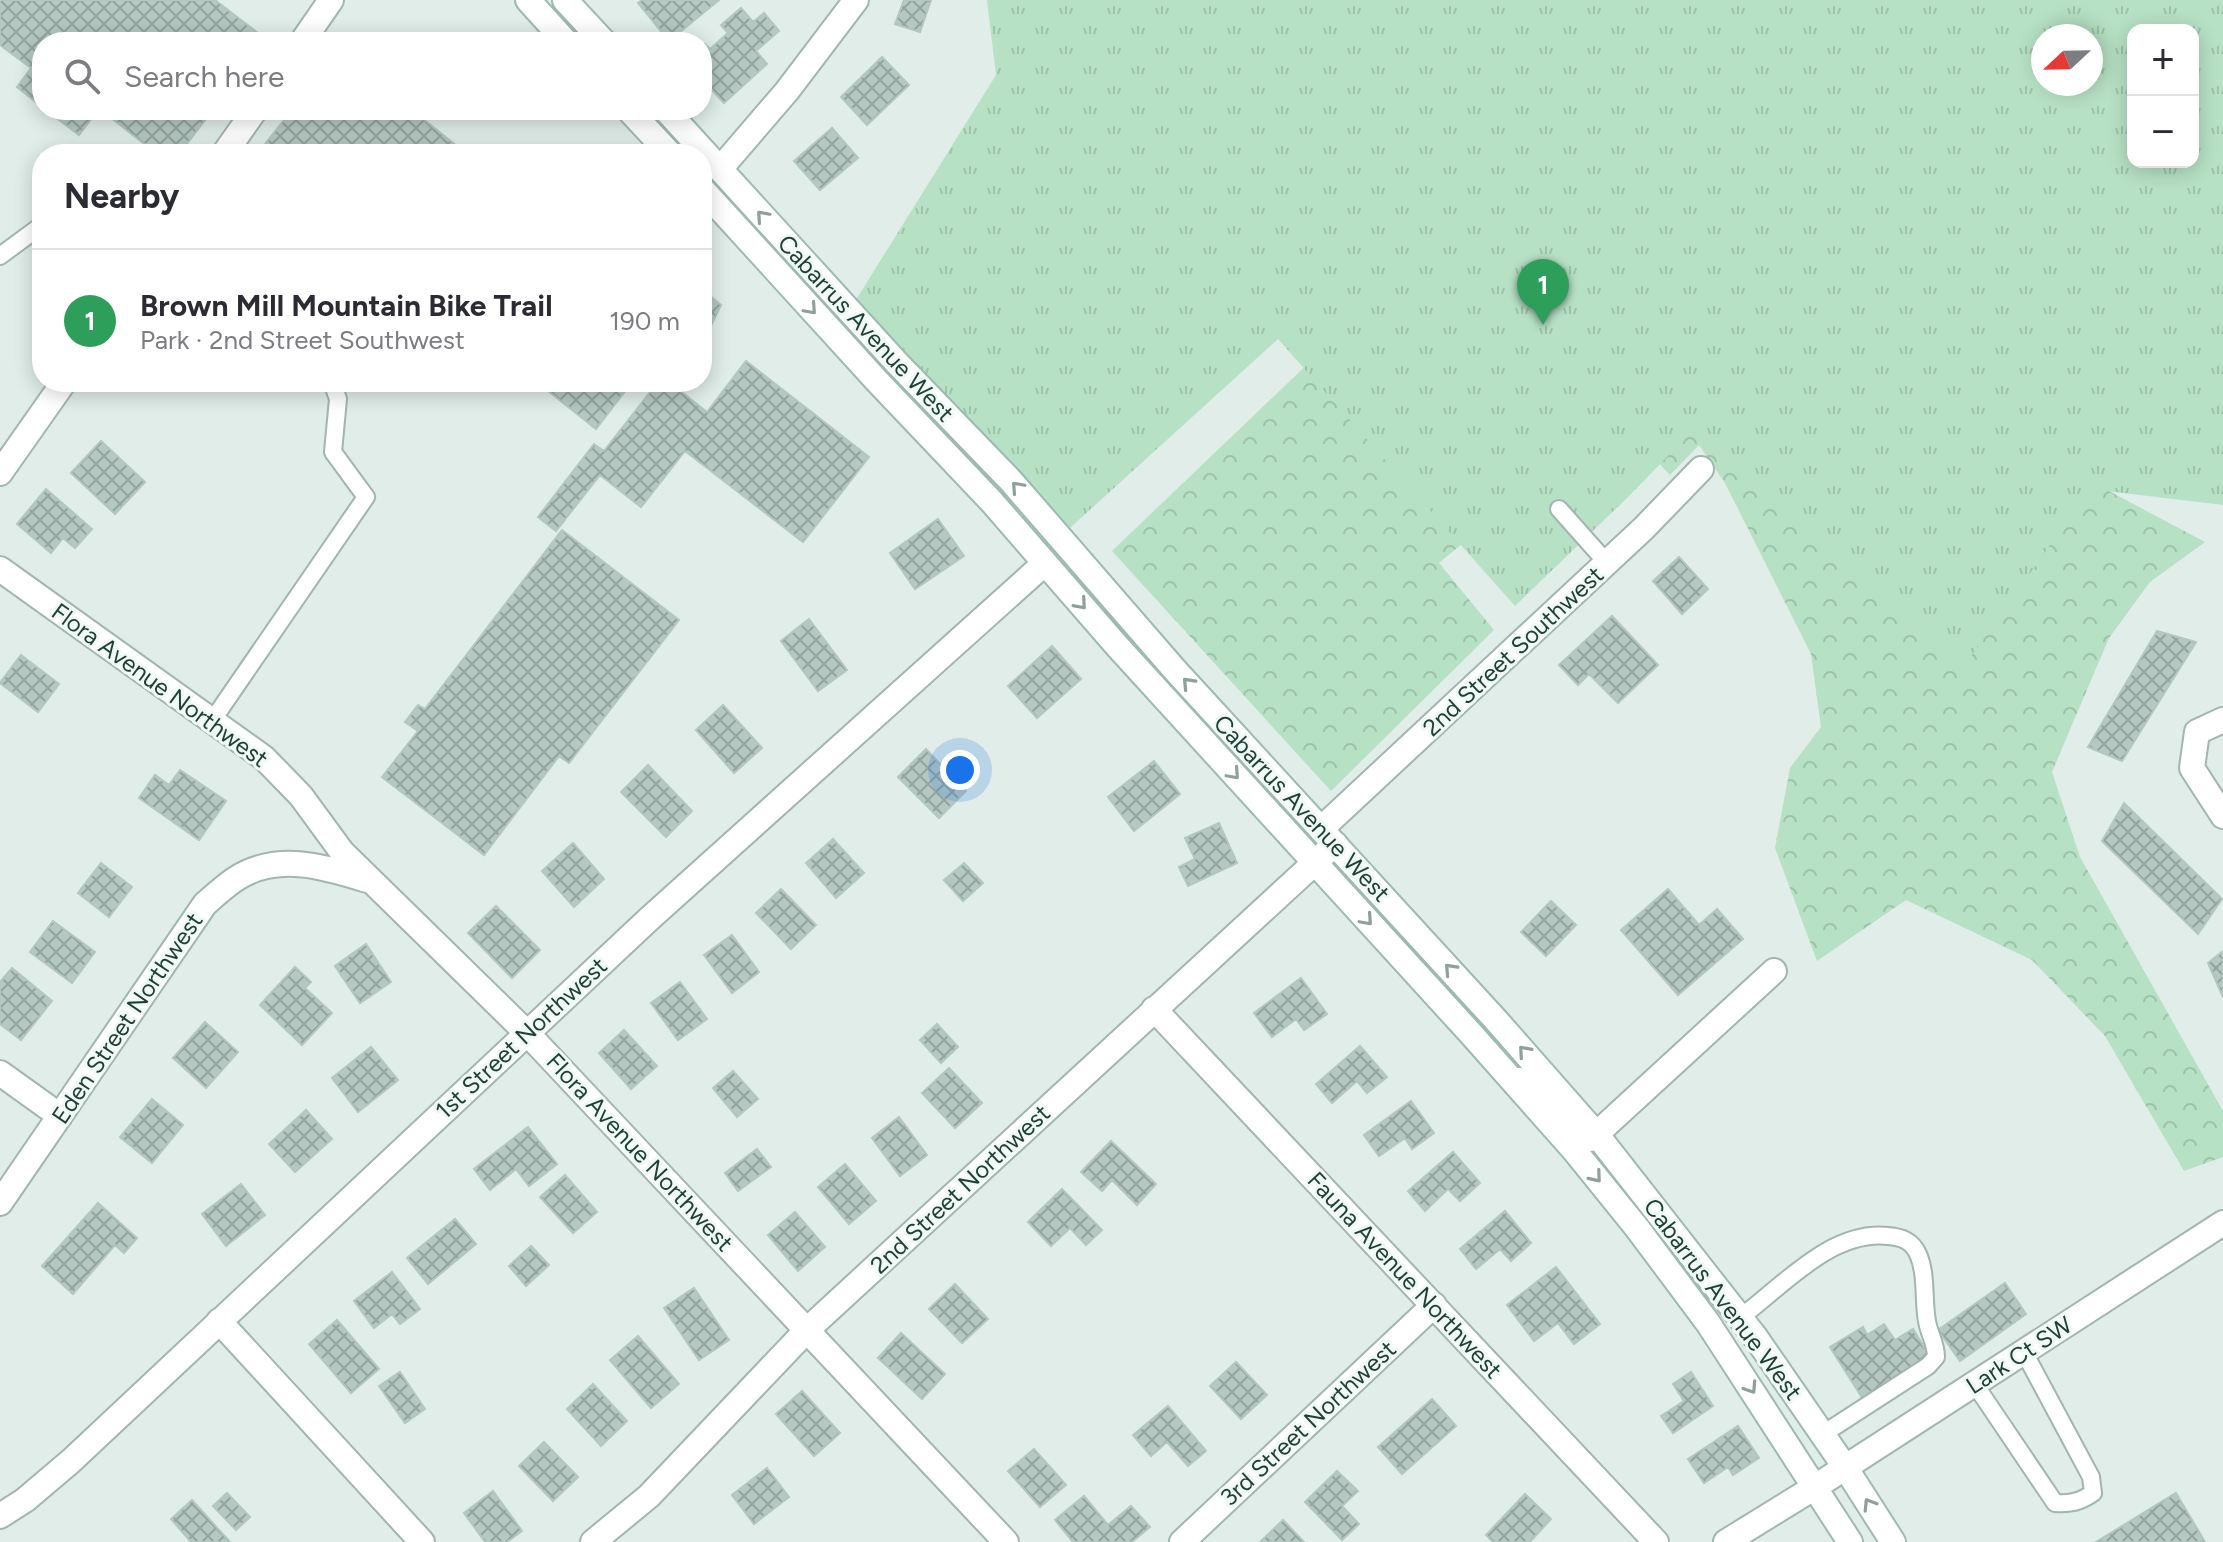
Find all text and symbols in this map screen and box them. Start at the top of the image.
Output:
north arrow [2031,24,2103,96]
map controls [2127,24,2199,168]
button: + [2127,24,2199,96]
search box [32,32,712,120]
icon: search [60,54,104,98]
text: Search here [124,58,284,95]
button: − [2127,96,2199,168]
text: Nearby [64,176,179,217]
one-way arrow [758,210,772,225]
street label: Cabarrus Avenue West [772,228,960,428]
pin: 1 [1517,259,1569,325]
text: Brown Mill Mountain Bike Trail [140,287,553,324]
one-way arrow [801,299,815,314]
text: 1 [85,305,95,337]
text: 190 m [609,305,680,337]
text: Park · 2nd Street Southwest [140,324,465,356]
one-way arrow [1012,482,1026,497]
street label: 2nd Street Southwest [1417,560,1609,742]
one-way arrow [1071,595,1085,609]
street label: Flora Avenue Northwest [46,597,274,773]
one-way arrow [1182,678,1197,692]
street label: Cabarrus Avenue West [1208,708,1396,908]
your location [940,750,980,790]
one-way arrow [1224,765,1238,780]
street label: Eden Street Northwest [45,907,209,1129]
one-way arrow [1358,911,1372,925]
street label: 1st Street Northwest [429,951,613,1125]
one-way arrow [1445,964,1459,979]
one-way arrow [1519,1046,1534,1061]
street label: Flora Avenue Northwest [541,1047,739,1257]
street label: 2nd Street Northwest [864,1098,1056,1280]
street label: Fauna Avenue Northwest [1302,1166,1508,1384]
one-way arrow [1586,1168,1601,1182]
street label: Cabarrus Avenue West [1638,1192,1808,1406]
street label: Lark Ct SW [1961,1310,2077,1400]
street label: 3rd Street Northwest [1214,1334,1402,1512]
one-way arrow [1742,1379,1757,1394]
one-way arrow [1864,1499,1879,1513]

